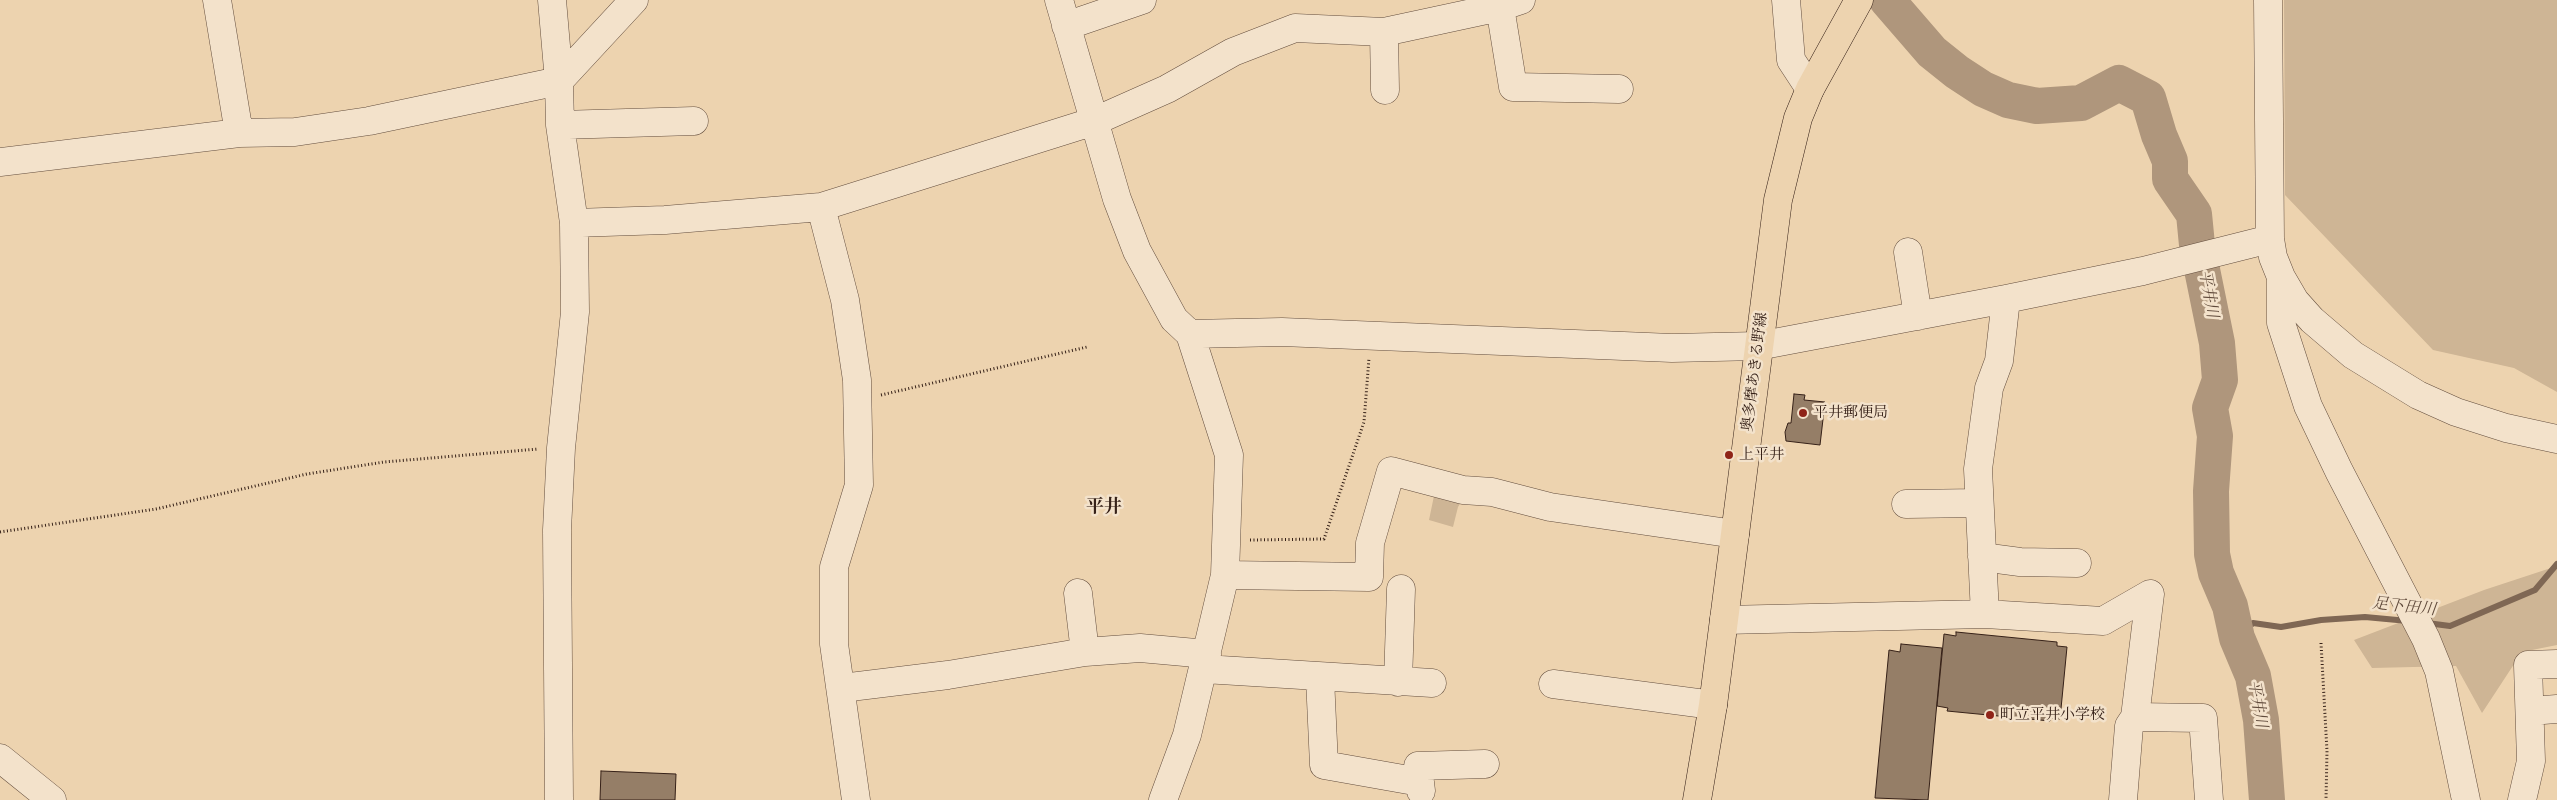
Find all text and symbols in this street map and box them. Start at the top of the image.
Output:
water label: 平井川 [2194,269,2222,319]
street label: 奥多摩あきる野線 [1739,311,1771,433]
place label: 平井郵便局 [1813,404,1888,422]
marker: 平井郵便局 [1797,407,1809,419]
place label: 上平井 [1739,446,1784,464]
marker: 上平井 [1723,449,1735,461]
district label: 平井 [1086,496,1122,518]
water label: 足下田川 [2371,594,2437,620]
water label: 平井川 [2243,679,2271,729]
place label: 町立平井小学校 [2000,706,2105,724]
marker: 町立平井小学校 [1984,709,1996,721]

